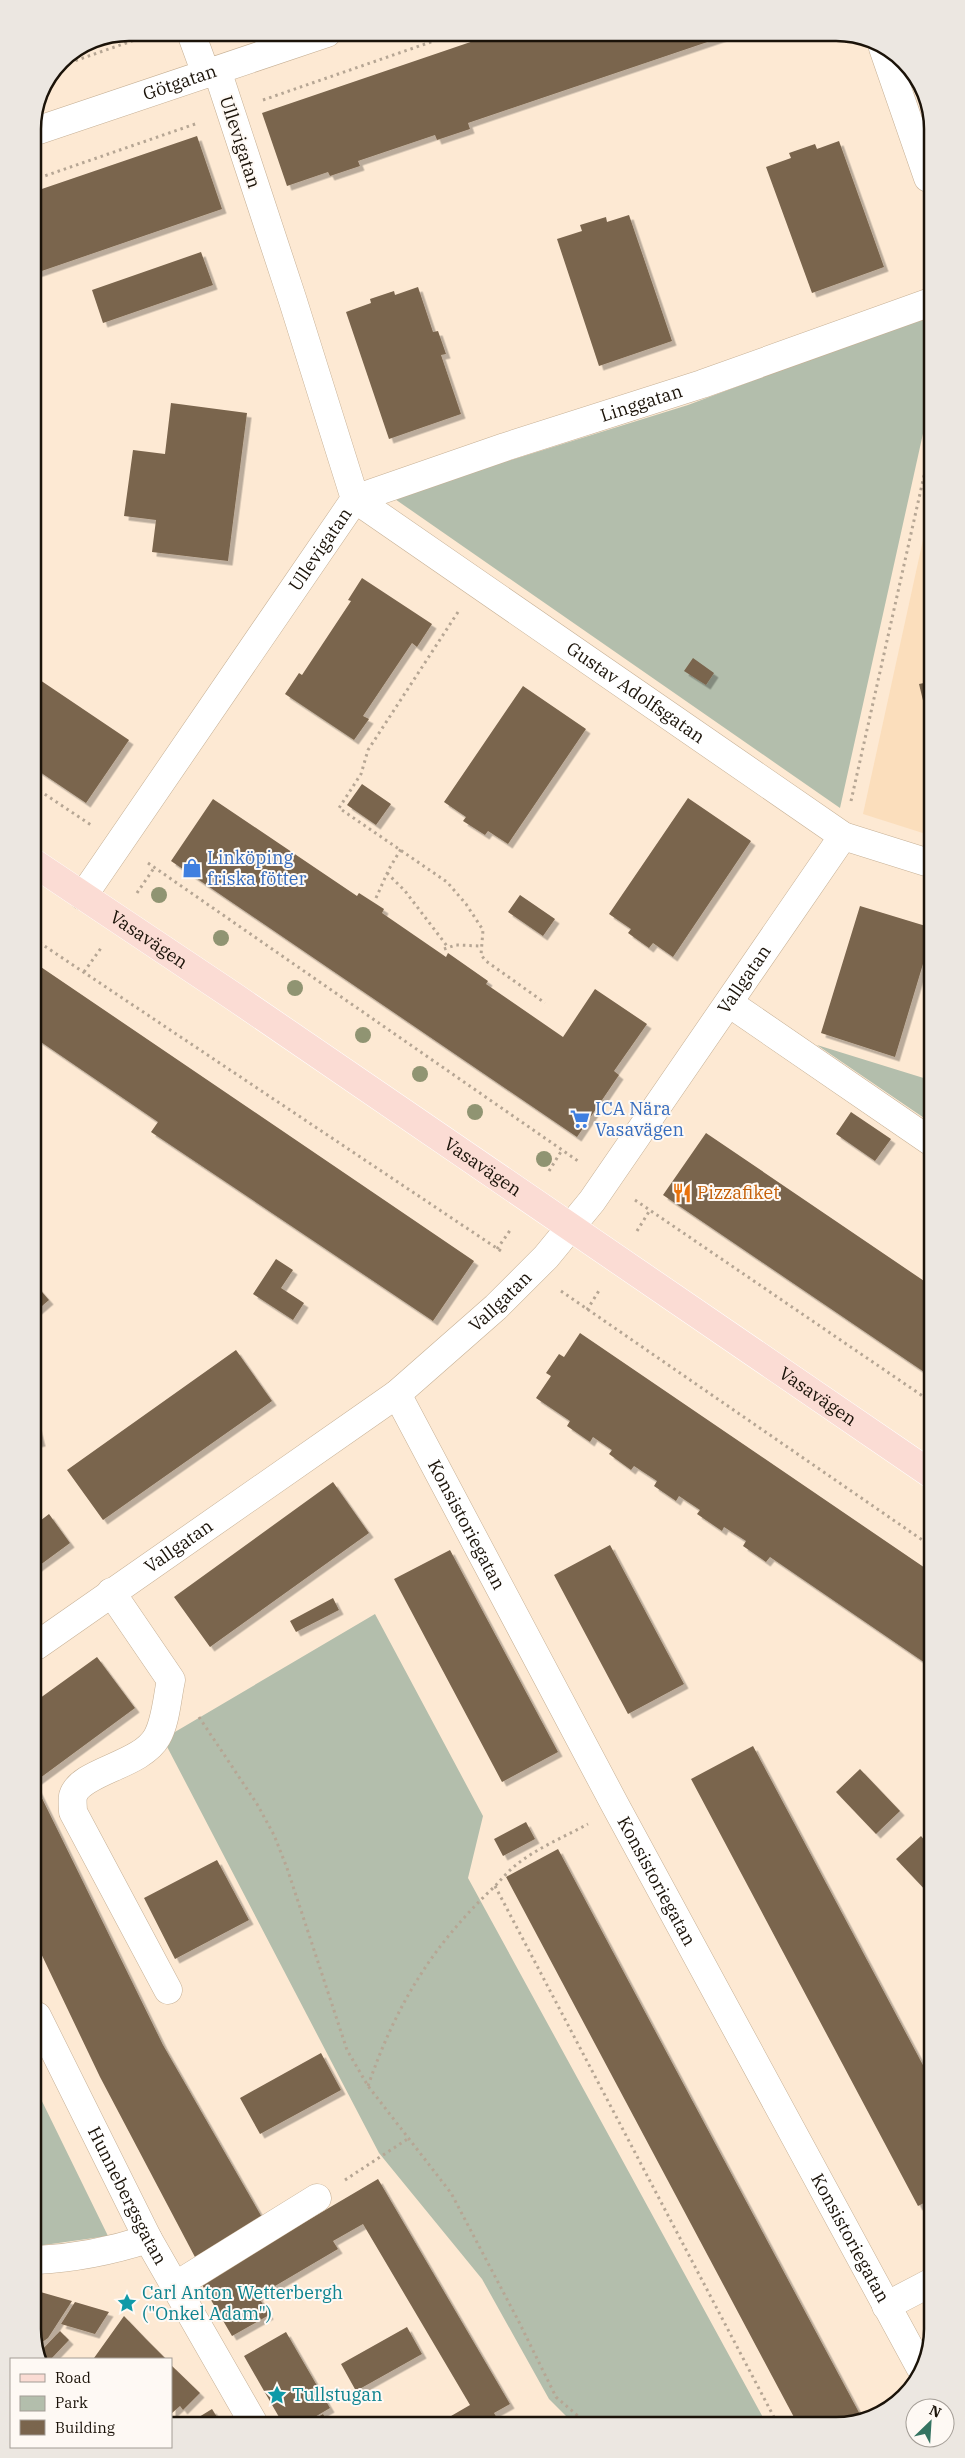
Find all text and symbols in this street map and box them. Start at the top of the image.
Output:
street label: Götgatan [140,59,220,105]
street label: Ullevigatan [215,93,266,191]
street label: Linggatan [597,379,685,427]
street label: Ullevigatan [283,503,357,595]
street label: Gustav Adolfsgatan [562,637,710,748]
place label: Linköping friska fötter [207,846,306,890]
shop icon: Linköping friska fötter [181,857,203,879]
street label: Vasavägen [106,905,192,974]
street label: Vallgatan [712,940,776,1018]
place label: ICA Nära Vasavägen [595,1097,684,1141]
supermarket icon: ICA Nära Vasavägen [569,1108,591,1130]
street label: Vasavägen [440,1132,526,1201]
place label: Pizzafiket [697,1181,780,1204]
restaurant icon: Pizzafiket [671,1182,693,1204]
street label: Vallgatan [464,1266,536,1337]
street label: Vasavägen [775,1361,861,1431]
street label: Konsistoriegatan [423,1455,511,1594]
street label: Vallgatan [140,1514,217,1578]
street label: Konsistoriegatan [612,1812,701,1950]
street label: Hunnebergsgatan [83,2123,172,2269]
street label: Konsistoriegatan [806,2169,895,2307]
place label: Carl Anton Wetterbergh ("Onkel Adam") [142,2281,343,2325]
place icon: Carl Anton Wetterbergh ("Onkel Adam") [116,2292,138,2314]
legend [10,2358,172,2448]
text: Road [55,2368,91,2387]
place label: Tullstugan [292,2383,383,2406]
place icon: Tullstugan [266,2384,288,2406]
text: Park [55,2393,88,2412]
north arrow [905,2398,955,2448]
text: N [927,2401,944,2422]
text: Building [55,2418,115,2437]

